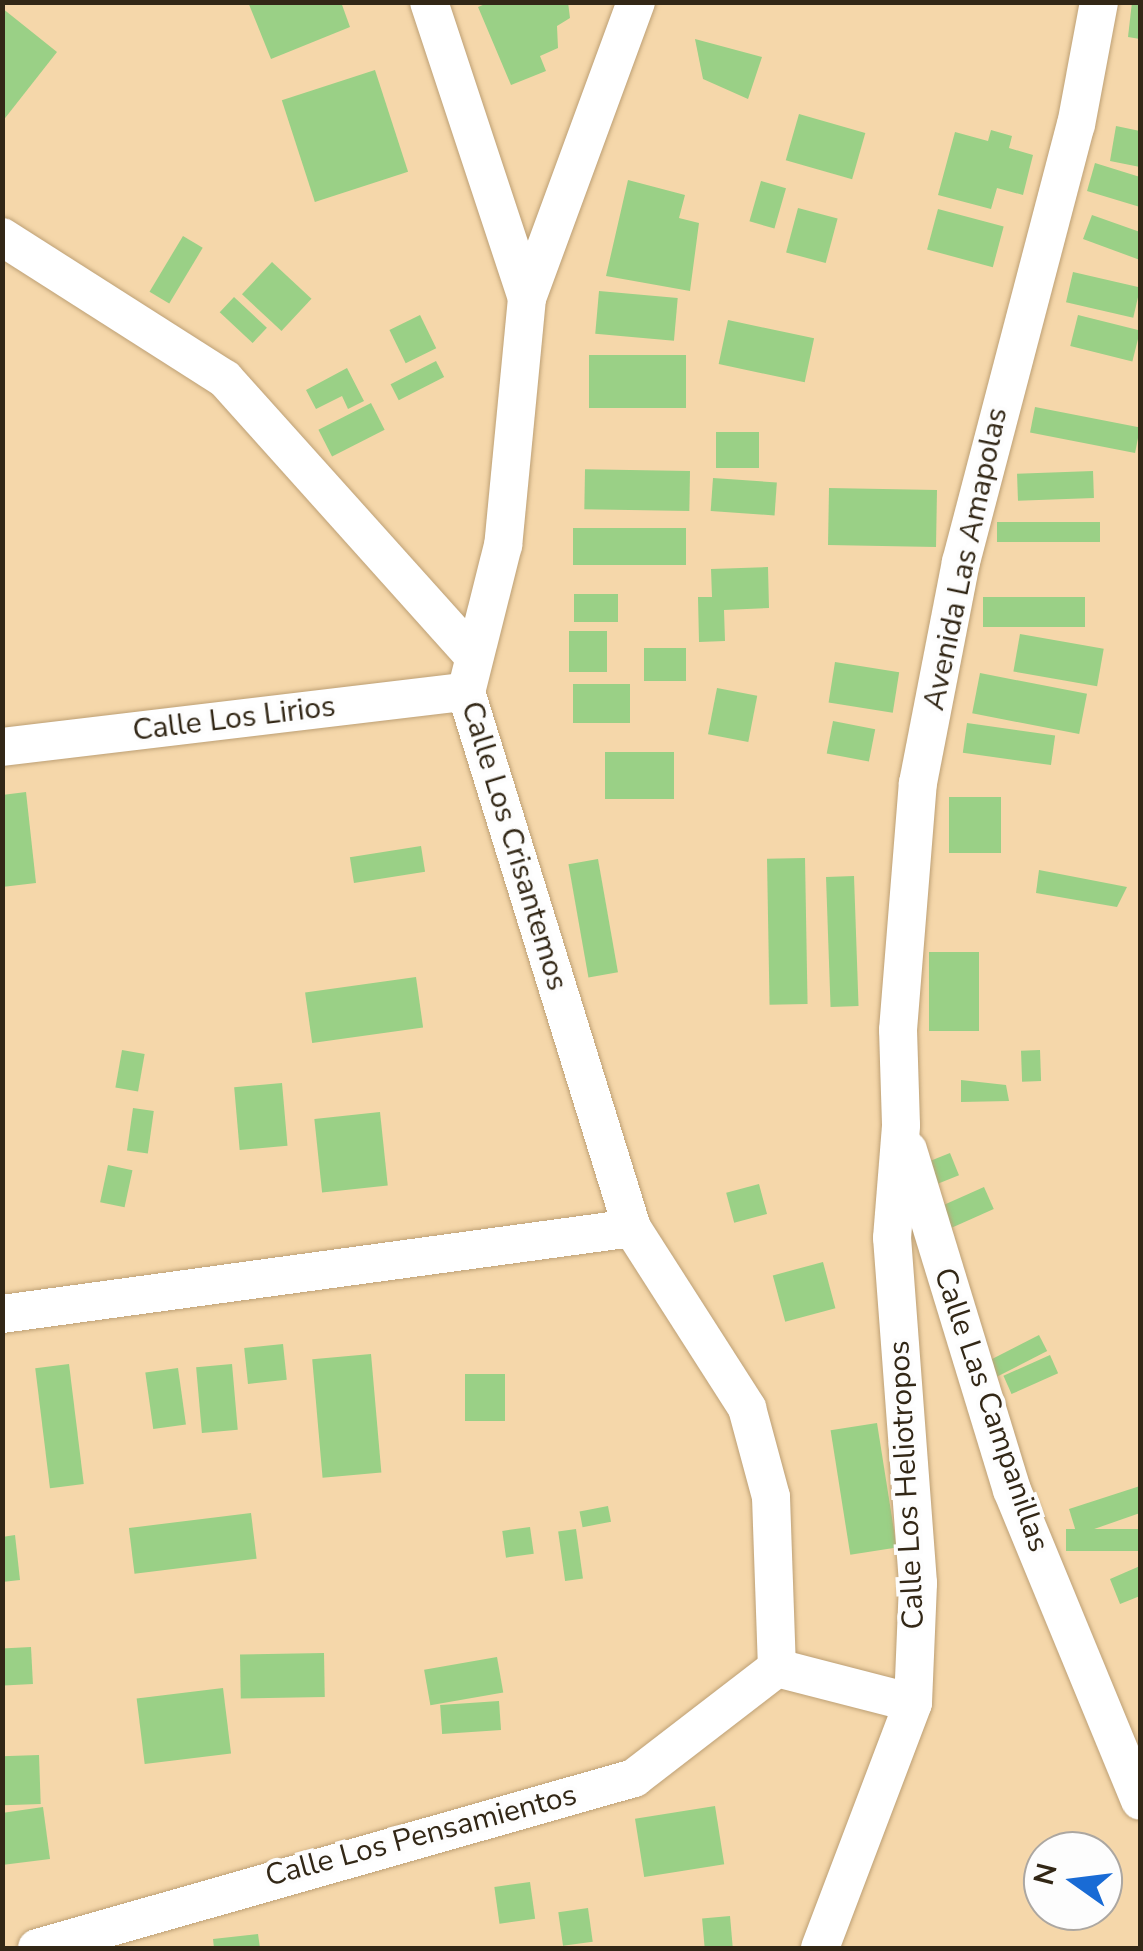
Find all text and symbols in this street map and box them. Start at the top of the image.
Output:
street label: Avenida Las Amapolas [916,404,1016,714]
street label: Calle Los Lirios [131,689,337,749]
street label: Calle Los Crisantemos [453,697,575,995]
street label: Calle Las Campanillas [925,1263,1057,1557]
street label: Calle Los Heliotropos [881,1340,933,1630]
street label: Calle Los Pensamientos [262,1777,580,1895]
north arrow [1023,1831,1123,1931]
text: N [1025,1859,1067,1889]

